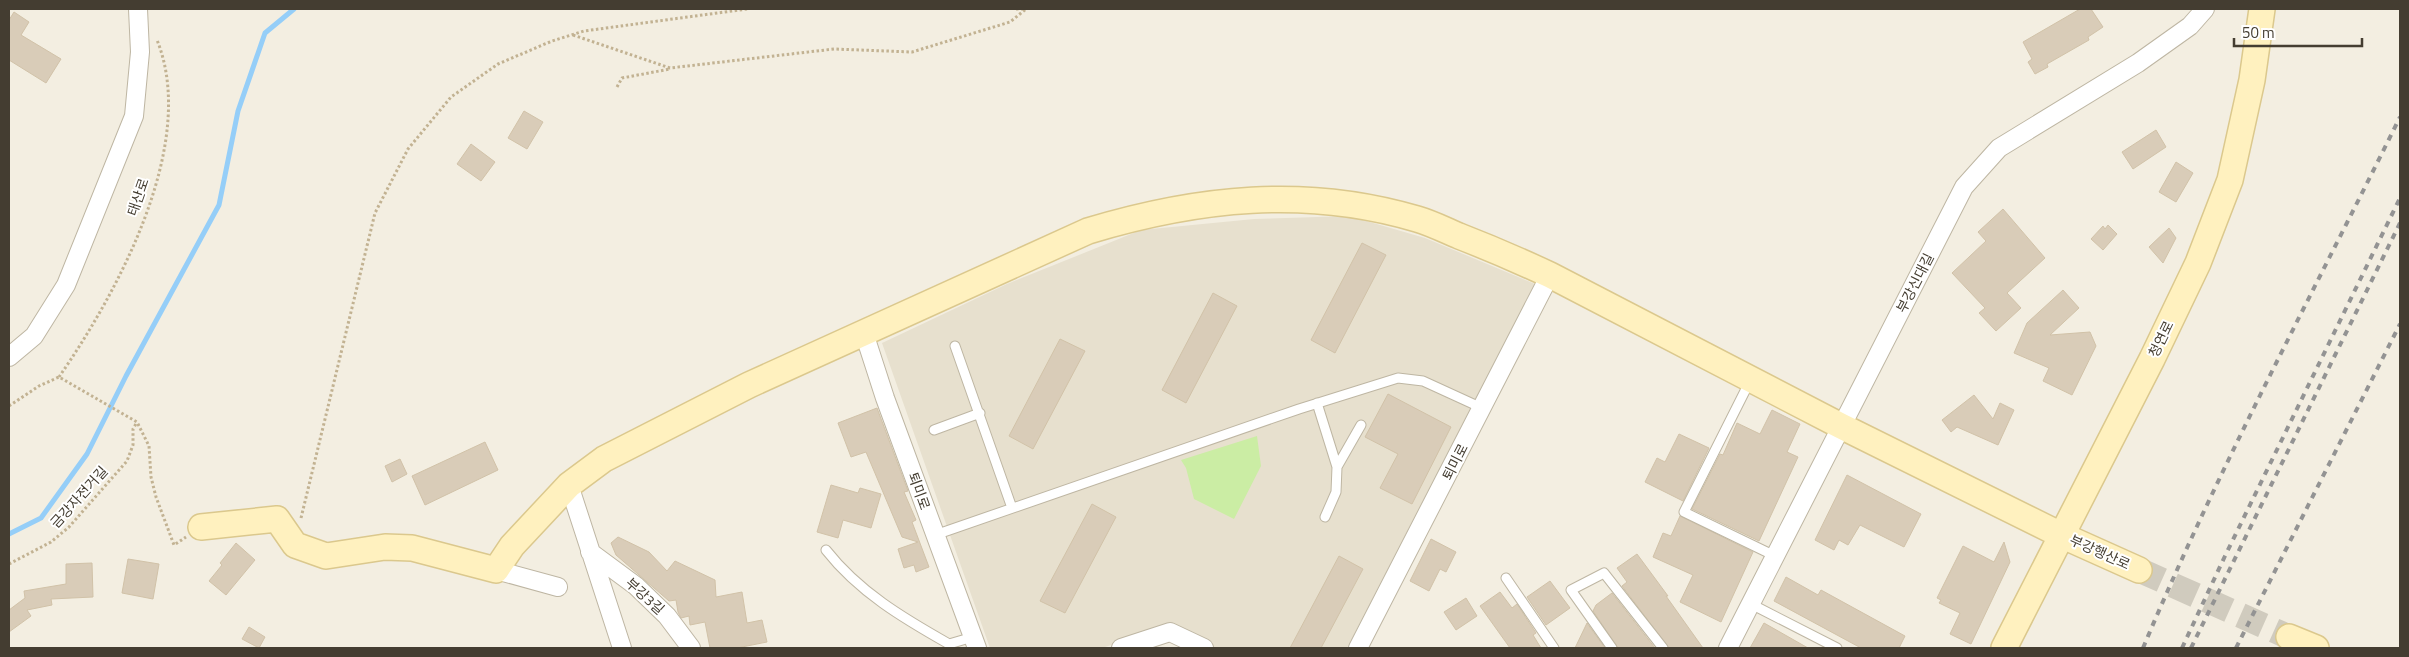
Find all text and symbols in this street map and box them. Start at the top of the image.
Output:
scale bar [2234,15,2362,47]
text: 50 m [2242,21,2275,44]
street label: 태산로 [121,175,154,219]
street label: 부강신대길 [1891,249,1939,316]
street label: 청연로 [2143,317,2179,361]
street label: 퇴미로 [1436,440,1473,484]
street label: 금강자전거길 [45,461,112,532]
street label: 퇴미로 [903,469,936,513]
street label: 부강행산로 [2067,529,2134,574]
street label: 부강3길 [621,572,670,619]

